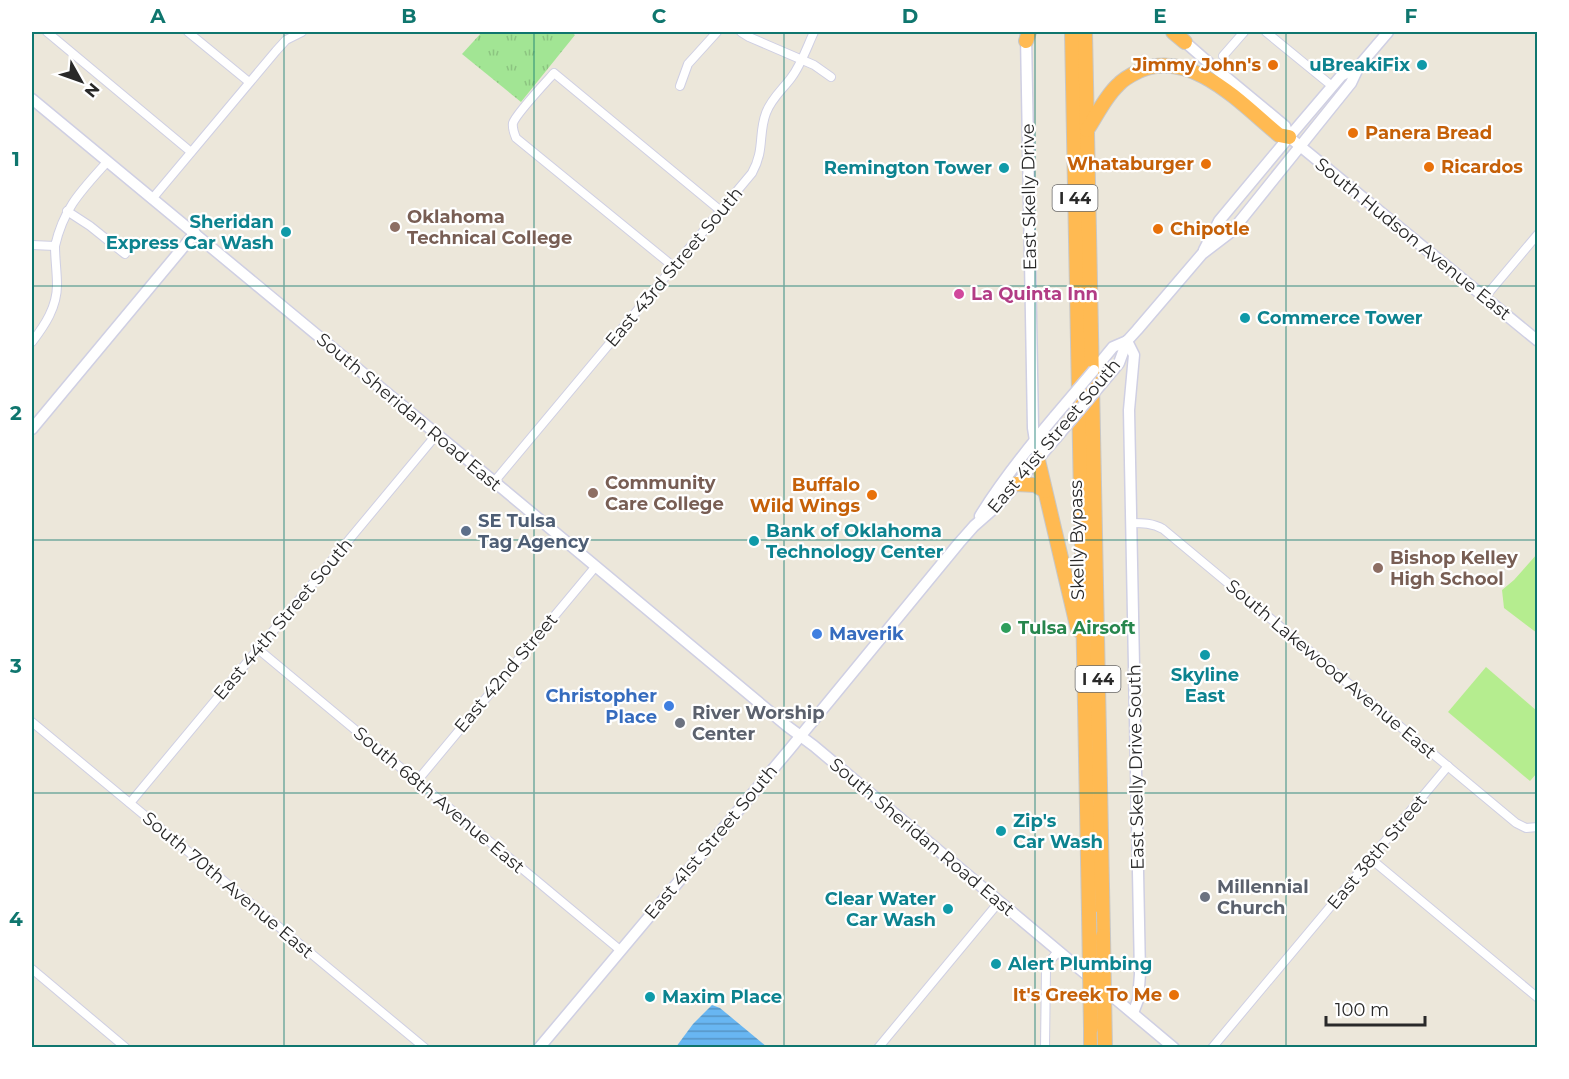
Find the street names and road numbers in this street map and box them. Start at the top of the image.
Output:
street label: East Skelly Drive [1017,123,1041,271]
street label: South Hudson Avenue East [1311,153,1515,325]
street label: East 43rd Street South [601,183,747,351]
road number: I 44 [1052,185,1098,211]
street label: South Sheridan Road East [312,328,506,496]
street label: East 41st Street South [983,354,1125,518]
street label: Skelly Bypass [1065,480,1089,600]
street label: East 44th Street South [209,534,357,704]
street label: South Lakewood Avenue East [1222,575,1440,763]
street label: East 42nd Street [450,609,562,737]
street label: East Skelly Drive South [1123,664,1149,870]
road number: I 44 [1076,666,1120,692]
street label: South 68th Avenue East [349,722,529,878]
street label: South Sheridan Road East [825,753,1019,921]
street label: East 41st Street South [640,760,782,924]
street label: East 38th Street [1322,790,1432,914]
street label: South 70th Avenue East [138,807,318,963]

